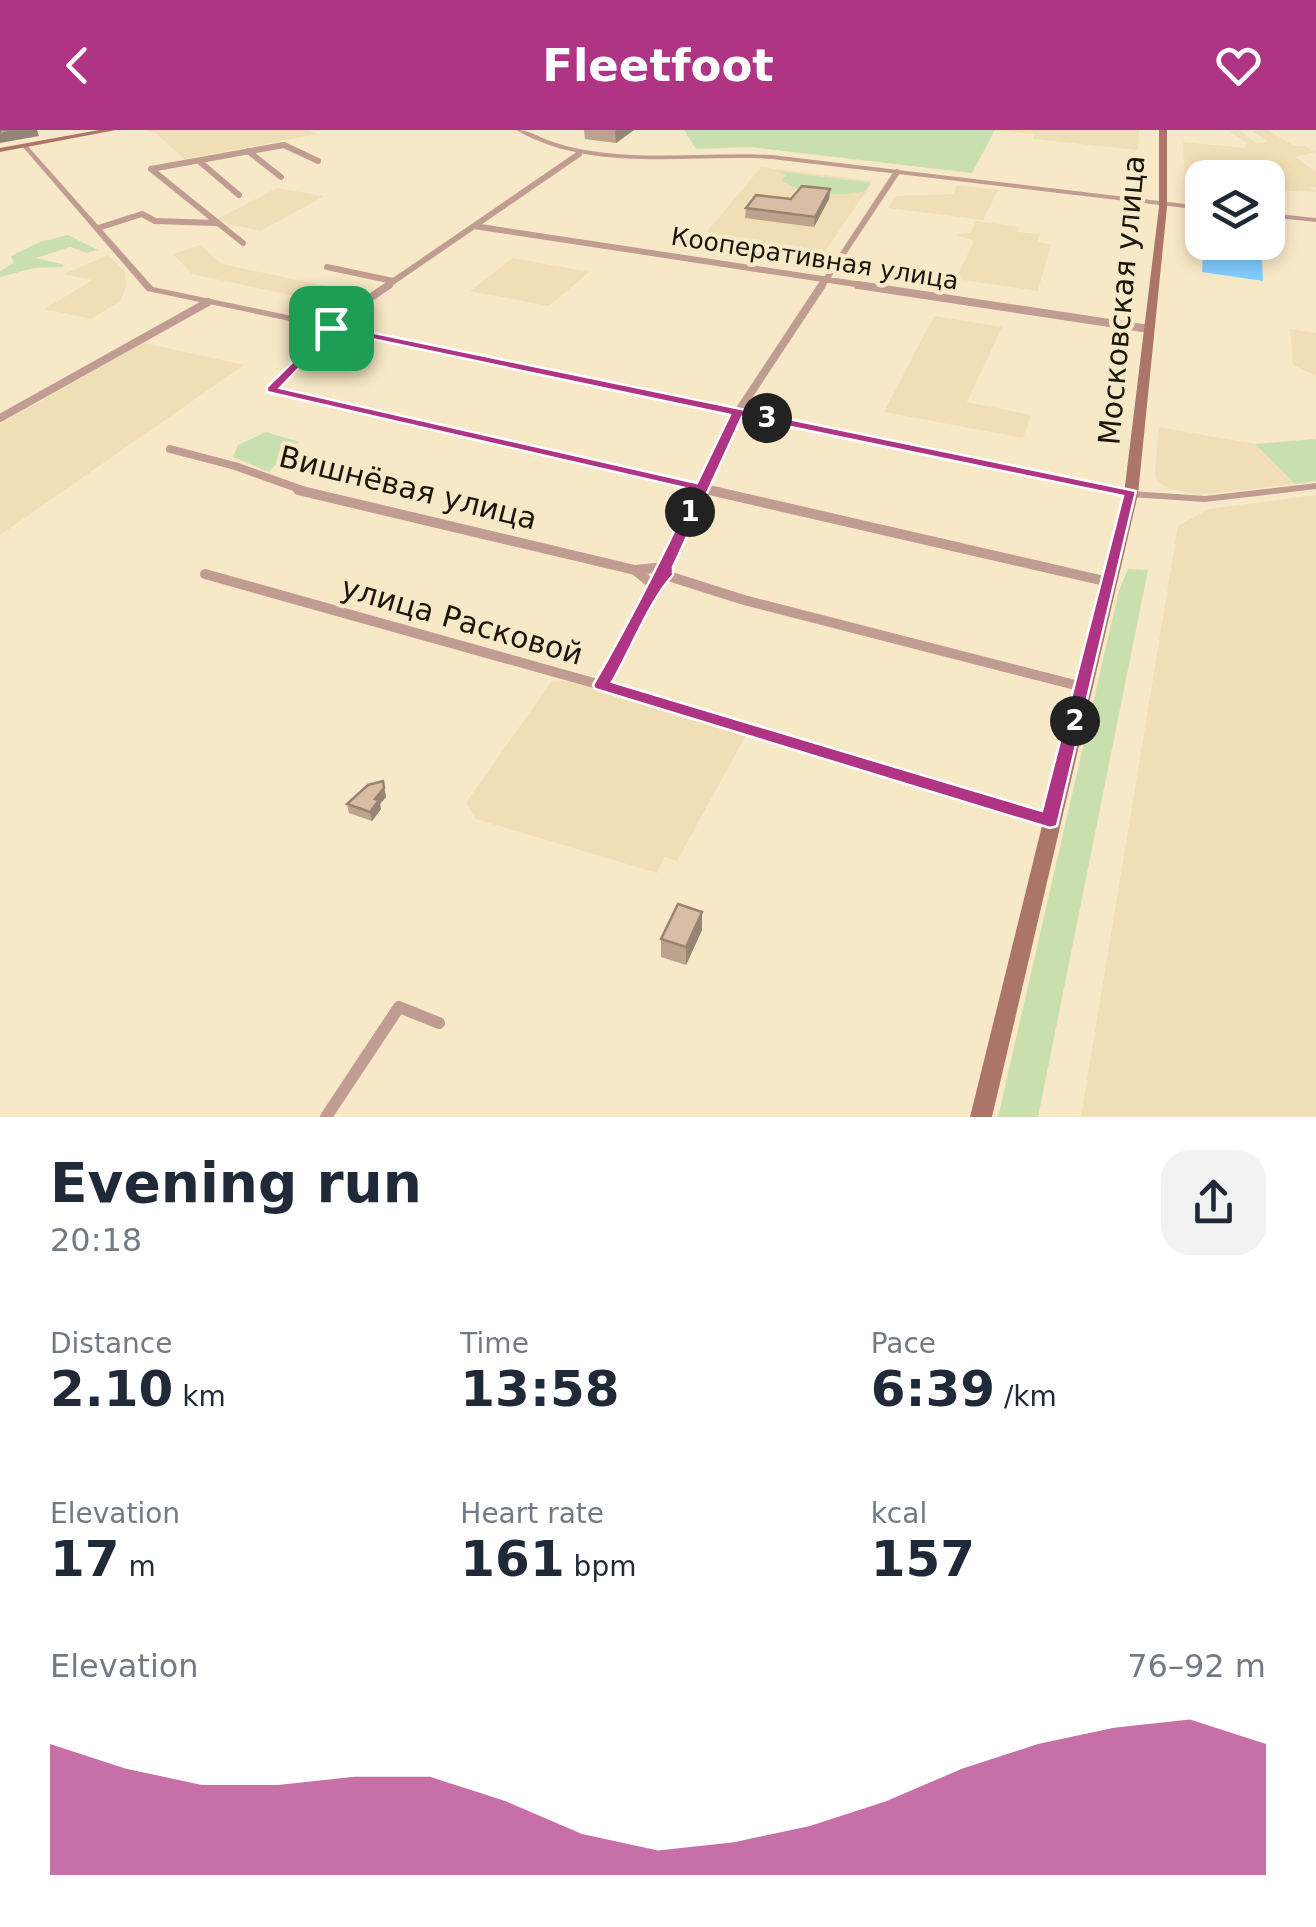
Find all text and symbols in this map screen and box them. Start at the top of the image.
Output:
icon: back [50,38,105,93]
icon: heart [1211,38,1266,93]
text: Fleetfoot [542,39,774,92]
street label: Московская улица [1091,154,1152,446]
map controls [1185,160,1285,260]
button: layers [1185,160,1285,260]
street label: Кооперативная улица [669,221,961,296]
pin [289,286,374,371]
icon: arrive [304,301,359,356]
pin: 3 [742,393,792,443]
text: 3 [757,401,777,434]
street label: Вишнёвая улица [276,439,541,536]
pin: 1 [665,487,715,537]
text: 1 [680,495,700,528]
street label: улица Расковой [337,569,587,672]
pin: 2 [1050,696,1100,746]
text: 2 [1065,704,1085,737]
button: share [1161,1150,1266,1255]
text: Evening run [50,1151,422,1215]
text: 20:18 [50,1221,142,1259]
text: Distance [50,1327,172,1360]
text: Time [460,1327,529,1360]
text: Pace [871,1327,936,1360]
text: 2.10 [50,1360,173,1418]
text: 13:58 [460,1360,619,1418]
text: 6:39 [871,1360,995,1418]
text: km [173,1380,226,1413]
text: /km [995,1380,1057,1413]
text: Elevation [50,1497,180,1530]
text: Heart rate [460,1497,604,1530]
text: kcal [871,1497,927,1530]
text: 17 [50,1530,120,1588]
text: 161 [460,1530,565,1588]
text: 157 [871,1530,975,1588]
text: m [120,1550,156,1583]
text: bpm [565,1550,636,1583]
text: Elevation [50,1647,199,1685]
text: 76–92 m [1127,1647,1266,1685]

